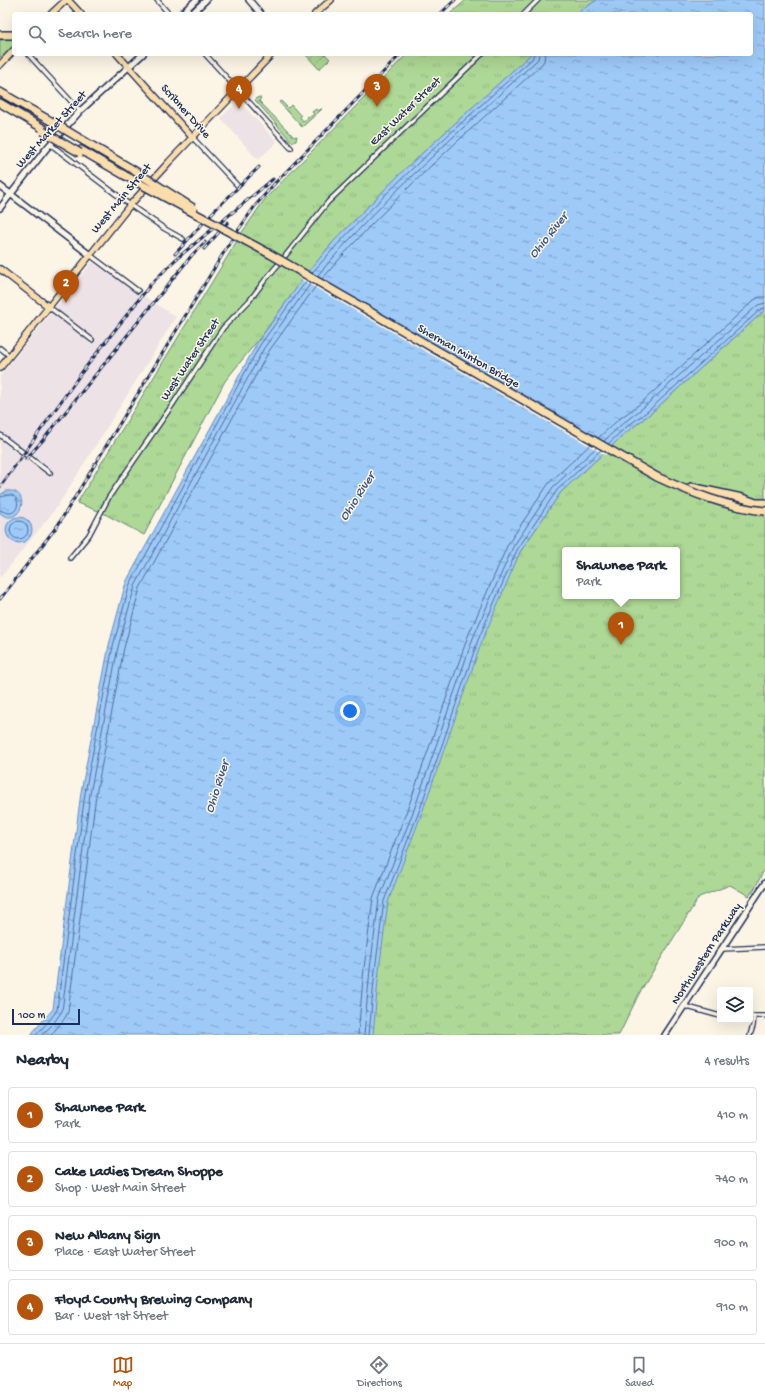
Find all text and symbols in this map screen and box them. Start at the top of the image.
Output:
search box [12,12,753,56]
icon: search [26,23,48,45]
text: Search here [58,25,132,43]
pin: 3 [364,74,390,107]
street label: East Water Street [368,74,445,149]
pin: 4 [226,76,252,109]
street label: Scribner Drive [157,82,213,143]
street label: West Market Street [14,88,91,171]
street label: West Main Street [89,160,156,237]
water label: Ohio River [526,208,573,262]
pin: 2 [53,270,79,303]
street label: West Water Street [158,316,224,404]
street label: Sherman Minton Bridge [414,322,522,392]
water label: Ohio River [337,468,380,524]
popup [562,547,680,599]
text: Shawnee Park [576,557,666,575]
text: Park [576,575,601,590]
pin: 1 [608,612,634,645]
your location [340,701,360,721]
water label: Ohio River [203,757,234,815]
street label: Northwestern Parkway [669,901,745,1007]
map controls [717,987,753,1023]
button: layers [717,987,753,1023]
scale bar [12,1007,80,1026]
text: 100 m [18,1010,45,1022]
text: Nearby [16,1051,69,1071]
text: 4 results [705,1054,749,1069]
text: Shawnee Park [55,1099,145,1117]
text: 1 [27,1108,33,1123]
text: 410 m [717,1108,748,1123]
text: Park [55,1117,80,1132]
text: Cake Ladies Dream Shoppe [55,1163,223,1181]
text: 2 [27,1172,33,1187]
text: 740 m [715,1172,748,1187]
text: Shop · West Main Street [55,1181,185,1196]
text: New Albany Sign [55,1227,160,1245]
text: 3 [27,1236,33,1251]
text: 900 m [714,1236,748,1251]
text: Place · East Water Street [55,1245,195,1260]
text: Floyd County Brewing Company [55,1291,252,1309]
text: 4 [27,1300,33,1315]
text: 910 m [717,1300,748,1315]
text: Bar · West 1st Street [55,1309,168,1324]
tab: Map [112,1354,134,1390]
tab: Directions [357,1354,402,1390]
tab: Saved [625,1354,653,1390]

